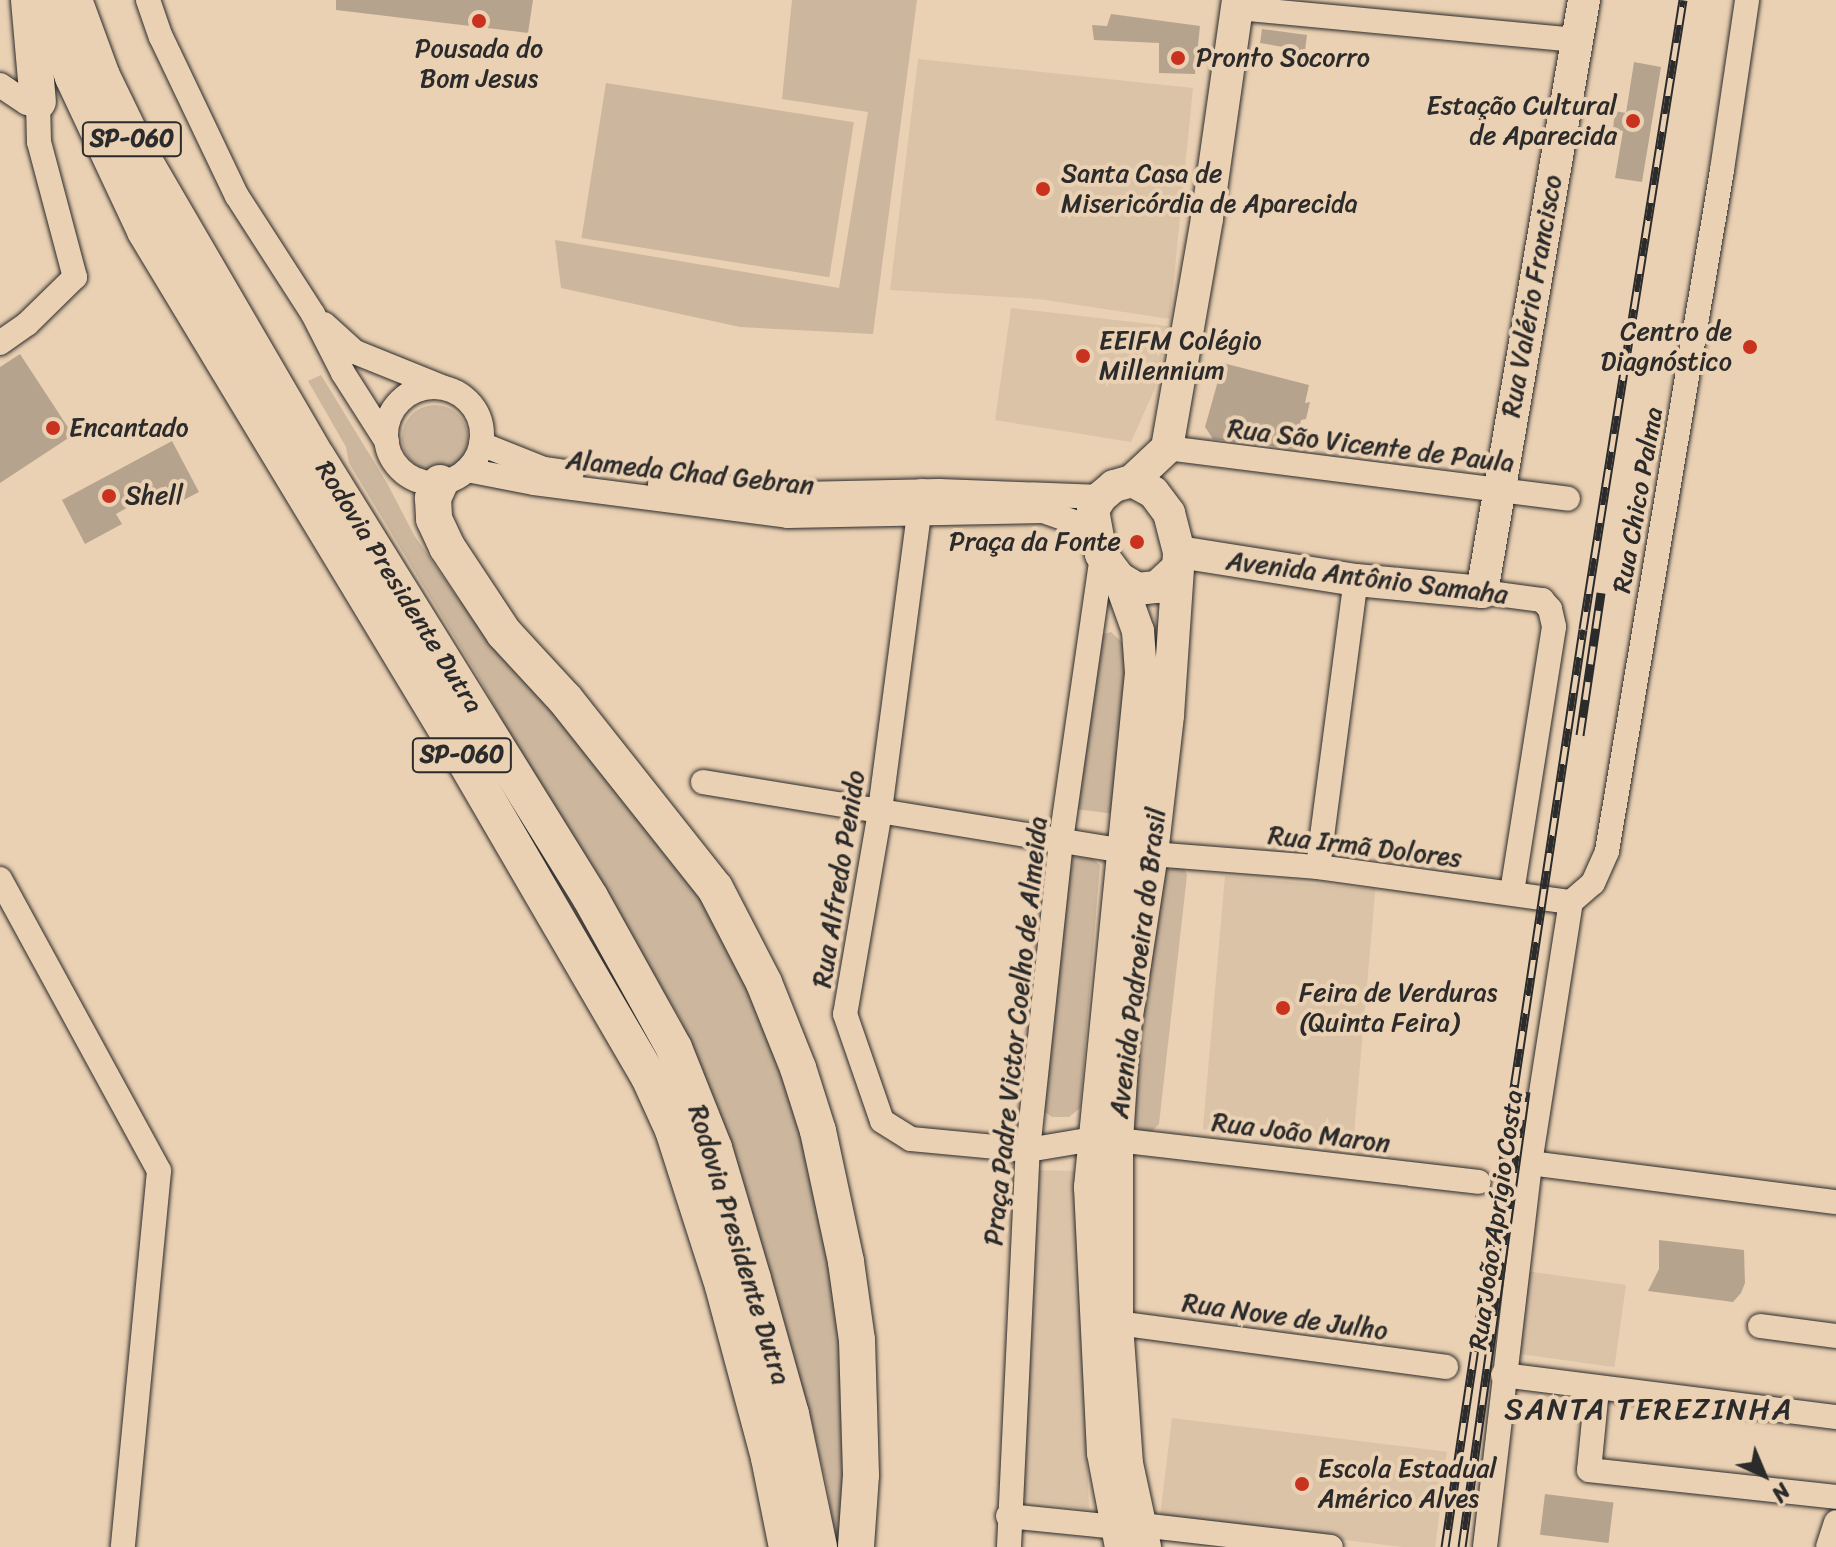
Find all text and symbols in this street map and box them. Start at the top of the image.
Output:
marker: Pousada do Bom Jesus [470,12,488,30]
place label: Pousada do Bom Jesus [415,33,543,94]
place label: Pronto Socorro [1196,42,1370,74]
marker: Pronto Socorro [1167,47,1189,69]
place label: Estação Cultural de Aparecida [1426,90,1617,152]
marker: Estação Cultural de Aparecida [1624,112,1642,130]
road number: SP-060 [80,119,184,159]
place label: Santa Casa de Misericórdia de Aparecida [1061,158,1359,220]
street label: Rua Valério Francisco [1495,173,1569,419]
marker: Santa Casa de Misericórdia de Aparecida [1032,178,1054,200]
place label: Centro de Diagnóstico [1600,316,1732,378]
place label: EEIFM Colégio Millennium [1099,325,1262,386]
marker: Centro de Diagnóstico [1739,336,1761,358]
marker: EEIFM Colégio Millennium [1074,347,1092,365]
street label: Rua Chico Palma [1606,404,1670,596]
place label: Encantado [69,412,189,444]
street label: Rua São Vicente de Paula [1226,413,1516,479]
marker: Encantado [44,419,62,437]
street label: Alameda Chad Gebran [564,444,816,502]
street label: Rodovia Presidente Dutra [309,456,489,718]
place label: Shell [125,480,183,512]
marker: Shell [100,487,118,505]
place label: Praça da Fonte [949,526,1121,558]
marker: Praça da Fonte [1128,533,1146,551]
street label: Avenida Antônio Samaha [1225,545,1509,611]
road number: SP-060 [410,735,514,775]
street label: Rua Alfredo Penido [806,768,872,990]
street label: Avenida Padroeira do Brasil [1103,805,1173,1121]
street label: Praça Padre Victor Coelho de Almeida [978,814,1054,1248]
street label: Rua Irmã Dolores [1267,820,1463,874]
place label: Feira de Verduras (Quinta Feira) [1299,977,1499,1038]
marker: Feira de Verduras (Quinta Feira) [1274,999,1292,1017]
street label: Rua João Aprígio Costa [1462,1088,1530,1352]
street label: Rodovia Presidente Dutra [682,1102,796,1388]
street label: Rua João Maron [1210,1107,1392,1159]
street label: Rua Nove de Julho [1180,1287,1390,1347]
district label: SANTA TEREZINHA [1507,1391,1791,1427]
north arrow [1724,1435,1804,1515]
place label: Escola Estadual Américo Alves [1318,1453,1497,1514]
text: N [1762,1473,1800,1512]
marker: Escola Estadual Américo Alves [1293,1475,1311,1493]

